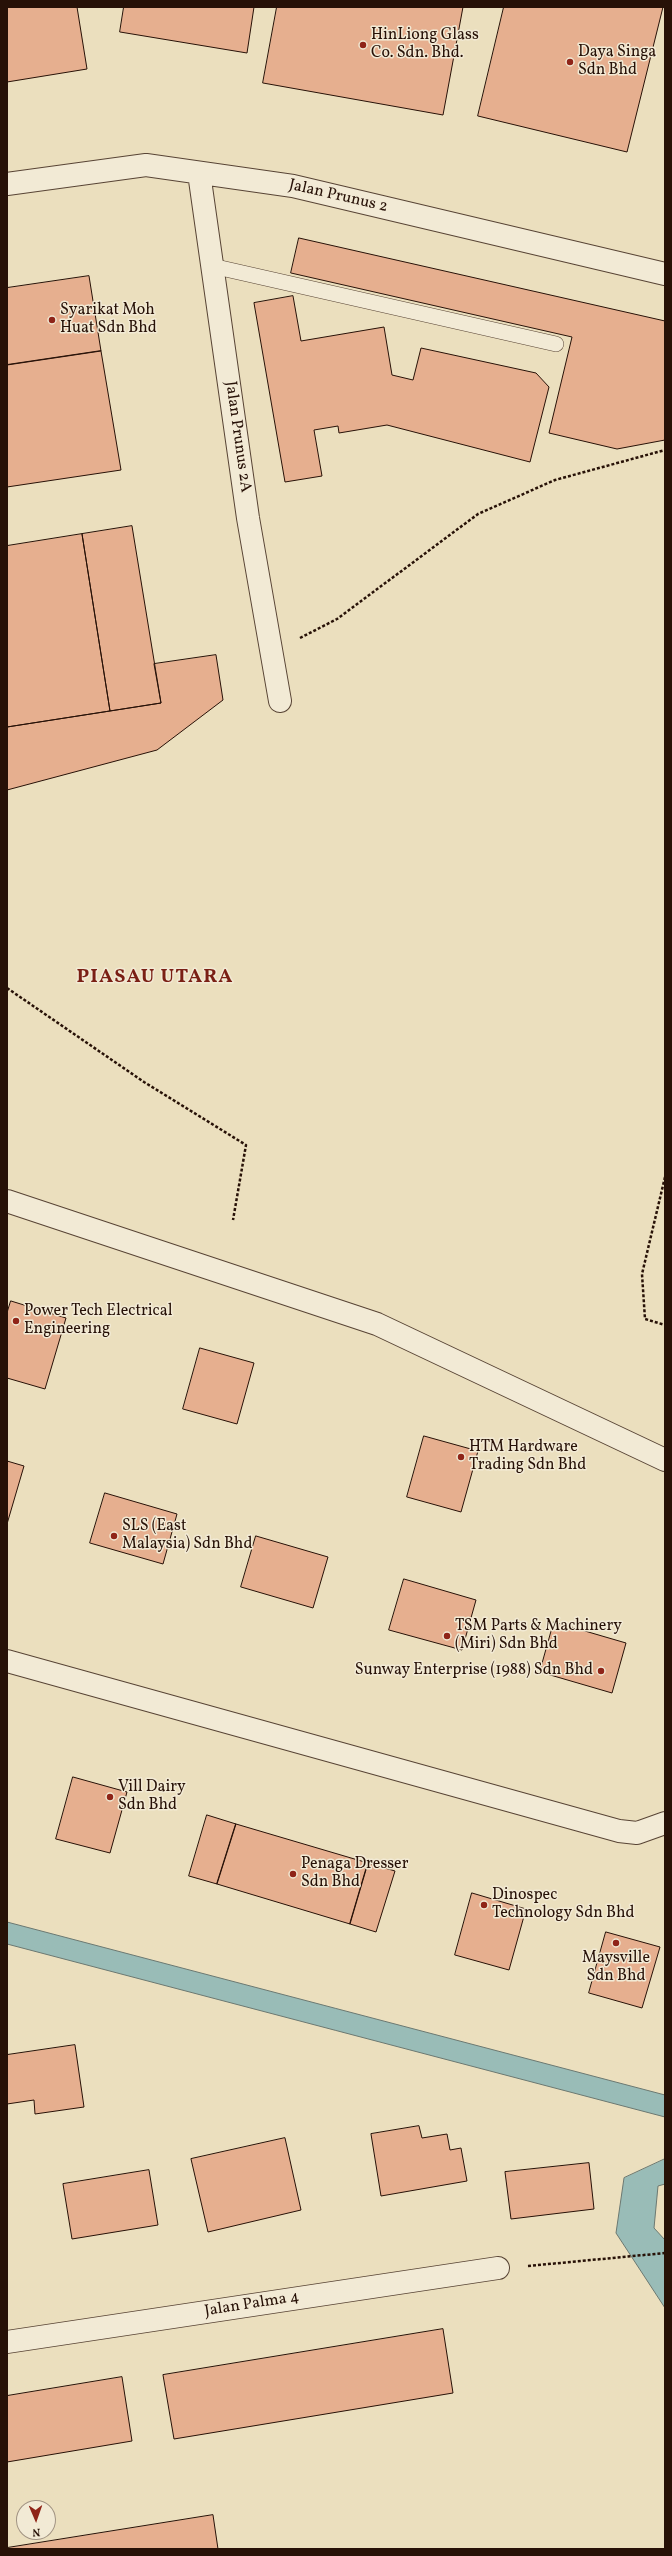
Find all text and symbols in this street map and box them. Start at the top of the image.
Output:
place label: HinLiong Glass Co. Sdn. Bhd. [371,26,479,64]
marker: HinLiong Glass Co. Sdn. Bhd. [358,40,368,50]
place label: Daya Singa Sdn Bhd [578,43,656,81]
marker: Daya Singa Sdn Bhd [565,57,575,67]
street label: Jalan Prunus 2 [287,176,389,218]
place label: Syarikat Moh Huat Sdn Bhd [60,301,157,339]
marker: Syarikat Moh Huat Sdn Bhd [47,315,57,325]
street label: Jalan Prunus 2A [220,380,254,494]
district label: PIASAU UTARA [77,966,233,990]
place label: Power Tech Electrical Engineering [24,1302,173,1340]
marker: Power Tech Electrical Engineering [11,1316,21,1326]
place label: HTM Hardware Trading Sdn Bhd [469,1438,586,1476]
marker: HTM Hardware Trading Sdn Bhd [456,1452,466,1462]
place label: SLS (East Malaysia) Sdn Bhd [122,1517,252,1555]
marker: SLS (East Malaysia) Sdn Bhd [109,1531,119,1541]
place label: TSM Parts & Machinery (Miri) Sdn Bhd [455,1617,622,1655]
marker: TSM Parts & Machinery (Miri) Sdn Bhd [442,1631,452,1641]
place label: Sunway Enterprise (1988) Sdn Bhd [355,1661,593,1681]
marker: Sunway Enterprise (1988) Sdn Bhd [596,1666,606,1676]
place label: Vill Dairy Sdn Bhd [118,1778,186,1816]
marker: Vill Dairy Sdn Bhd [105,1792,115,1802]
place label: Penaga Dresser Sdn Bhd [301,1855,408,1893]
marker: Penaga Dresser Sdn Bhd [288,1869,298,1879]
place label: Dinospec Technology Sdn Bhd [492,1886,634,1924]
marker: Dinospec Technology Sdn Bhd [479,1900,489,1910]
marker: Maysville Sdn Bhd [611,1938,621,1948]
place label: Maysville Sdn Bhd [582,1949,650,1987]
street label: Jalan Palma 4 [203,2288,301,2322]
north arrow [16,2500,56,2540]
text: N [32,2524,41,2539]

